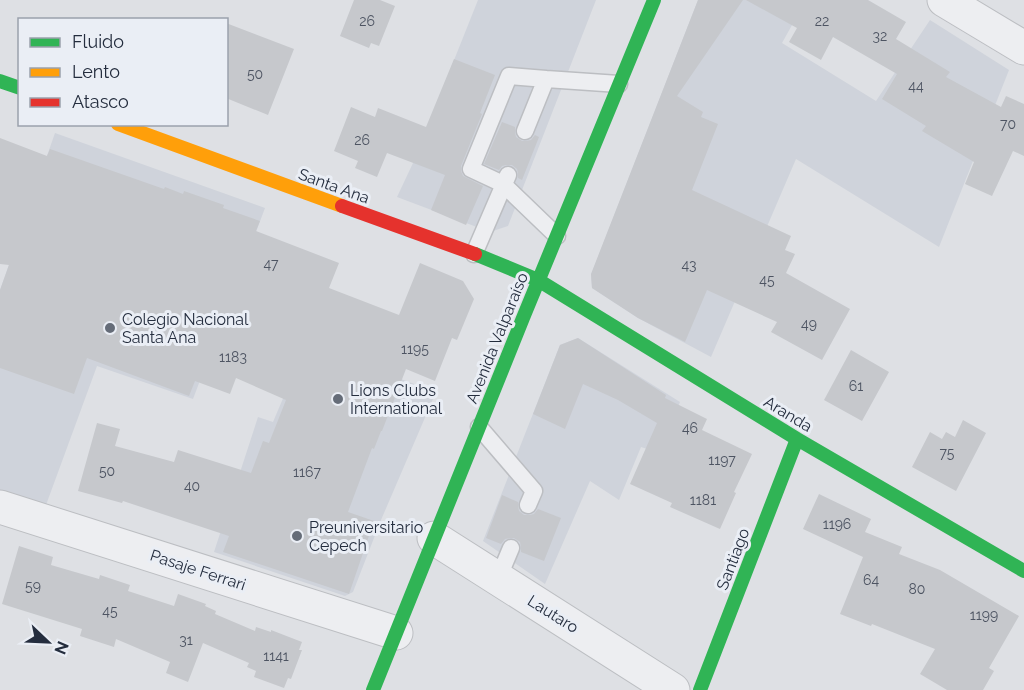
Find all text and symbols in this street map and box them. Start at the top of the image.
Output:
house number: 26 [359,13,375,29]
house number: 22 [815,13,829,29]
legend [18,18,228,126]
house number: 32 [873,28,887,44]
text: Fluido [72,31,124,52]
text: Lento [72,61,120,82]
house number: 50 [247,66,263,82]
house number: 44 [908,78,924,94]
text: Atasco [72,91,129,112]
house number: 70 [1000,116,1016,132]
house number: 26 [354,132,370,148]
street label: Santa Ana [296,164,372,208]
house number: 47 [263,256,279,272]
house number: 43 [681,257,697,273]
street label: Avenida Valparaíso [462,270,532,406]
house number: 45 [759,272,775,288]
place label: Colegio Nacional Santa Ana [122,310,249,347]
house number: 49 [801,316,817,332]
marker: Colegio Nacional Santa Ana [103,321,117,335]
house number: 1195 [401,341,429,357]
house number: 1183 [219,349,247,365]
house number: 61 [849,378,863,394]
place label: Lions Clubs International [350,381,443,418]
marker: Lions Clubs International [331,392,345,406]
street label: Aranda [760,392,816,436]
house number: 46 [682,420,698,436]
house number: 75 [940,445,955,461]
house number: 1197 [708,452,736,468]
house number: 50 [99,463,115,479]
house number: 1167 [293,464,321,480]
house number: 40 [184,478,200,494]
house number: 1181 [690,492,716,508]
house number: 1196 [823,516,851,532]
place label: Preuniversitario Cepech [309,518,423,555]
street label: Santiago [713,525,753,593]
marker: Preuniversitario Cepech [290,529,304,543]
street label: Pasaje Ferrari [148,546,248,594]
house number: 64 [863,572,879,588]
house number: 59 [25,578,41,594]
house number: 80 [909,581,925,597]
street label: Lautaro [524,591,582,637]
house number: 45 [102,603,118,619]
house number: 1199 [970,607,998,623]
north arrow [18,612,78,672]
house number: 31 [179,632,193,648]
text: N [50,638,72,657]
house number: 1141 [263,648,289,664]

